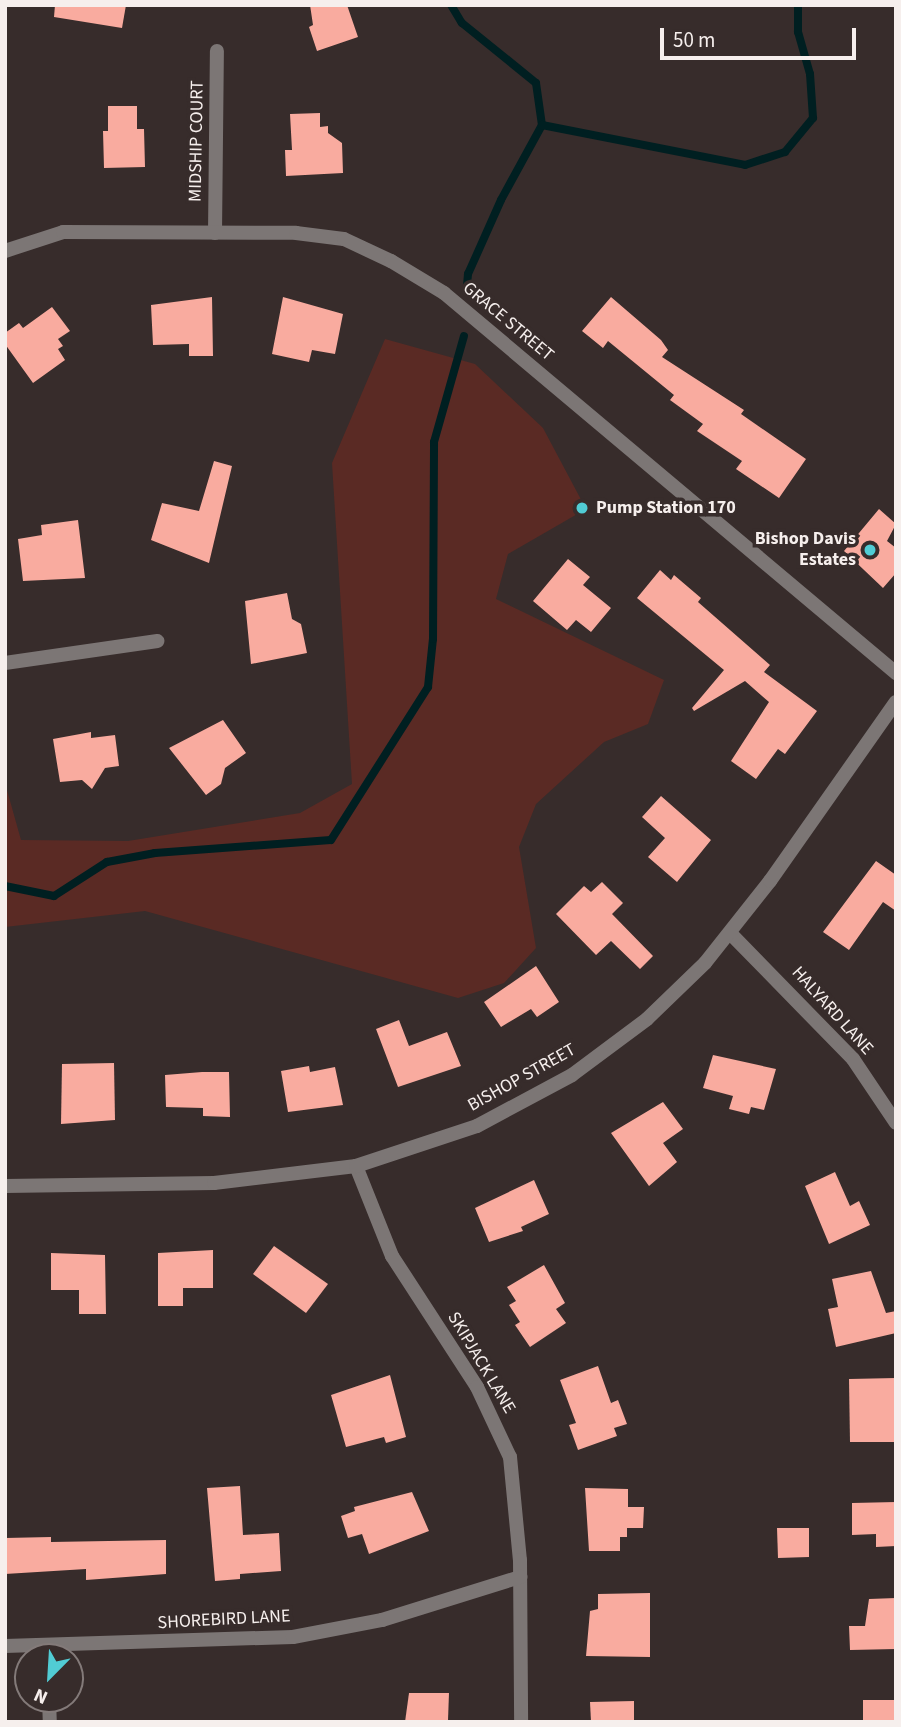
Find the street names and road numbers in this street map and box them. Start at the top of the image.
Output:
street label: MIDSHIP COURT [185,80,209,202]
street label: GRACE STREET [458,278,558,366]
street label: HALYARD LANE [787,962,877,1060]
street label: BISHOP STREET [464,1039,580,1117]
street label: SKIPJACK LANE [442,1308,520,1418]
street label: SHOREBIRD LANE [157,1606,291,1634]

